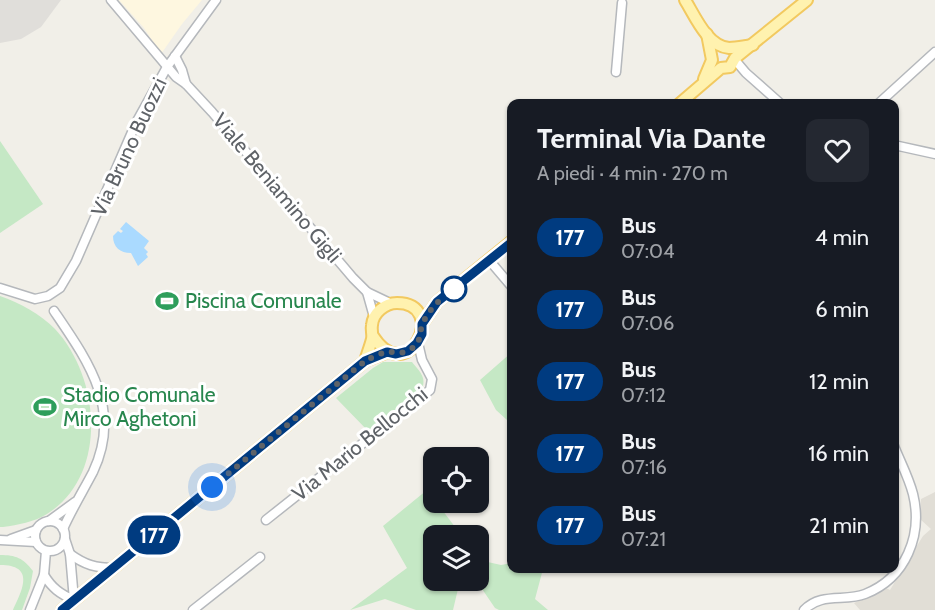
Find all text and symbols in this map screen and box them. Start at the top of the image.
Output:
street label: Via Bruno Buozzi [86,73,172,220]
street label: Viale Beniamino Gigli [208,108,347,267]
button: heart [806,119,869,182]
text: Terminal Via Dante [537,121,766,155]
text: A piedi · 4 min · 270 m [537,161,728,185]
text: Bus [621,212,656,239]
text: 4 min [815,224,869,251]
text: 177 [555,225,585,250]
text: 07:04 [621,239,674,263]
unlabelled marker [441,276,467,302]
text: Bus [621,284,656,311]
sports icon: Piscina Comunale [154,288,180,314]
place label: Piscina Comunale [185,288,342,313]
text: 6 min [815,296,869,323]
text: 177 [555,297,585,322]
text: 07:06 [621,311,674,335]
text: Bus [621,356,656,383]
text: 12 min [809,368,869,395]
text: 177 [555,369,585,394]
street label: Via Mario Bellocchi [287,381,432,506]
place label: Stadio Comunale Mirco Aghetoni [63,382,216,431]
text: 07:12 [621,383,666,407]
sports icon: Stadio Comunale Mirco Aghetoni [32,394,58,420]
text: Bus [621,428,656,455]
text: 16 min [808,440,869,467]
text: 177 [555,441,585,466]
map controls [423,447,489,591]
button: locate [423,447,489,513]
text: 07:16 [621,455,667,479]
your location [197,472,227,502]
text: Bus [621,500,656,527]
text: 21 min [809,512,869,539]
text: 177 [555,513,585,538]
line badge: 177 [120,516,189,554]
text: 177 [139,523,169,548]
button: layers [423,525,489,591]
text: 07:21 [621,527,666,551]

